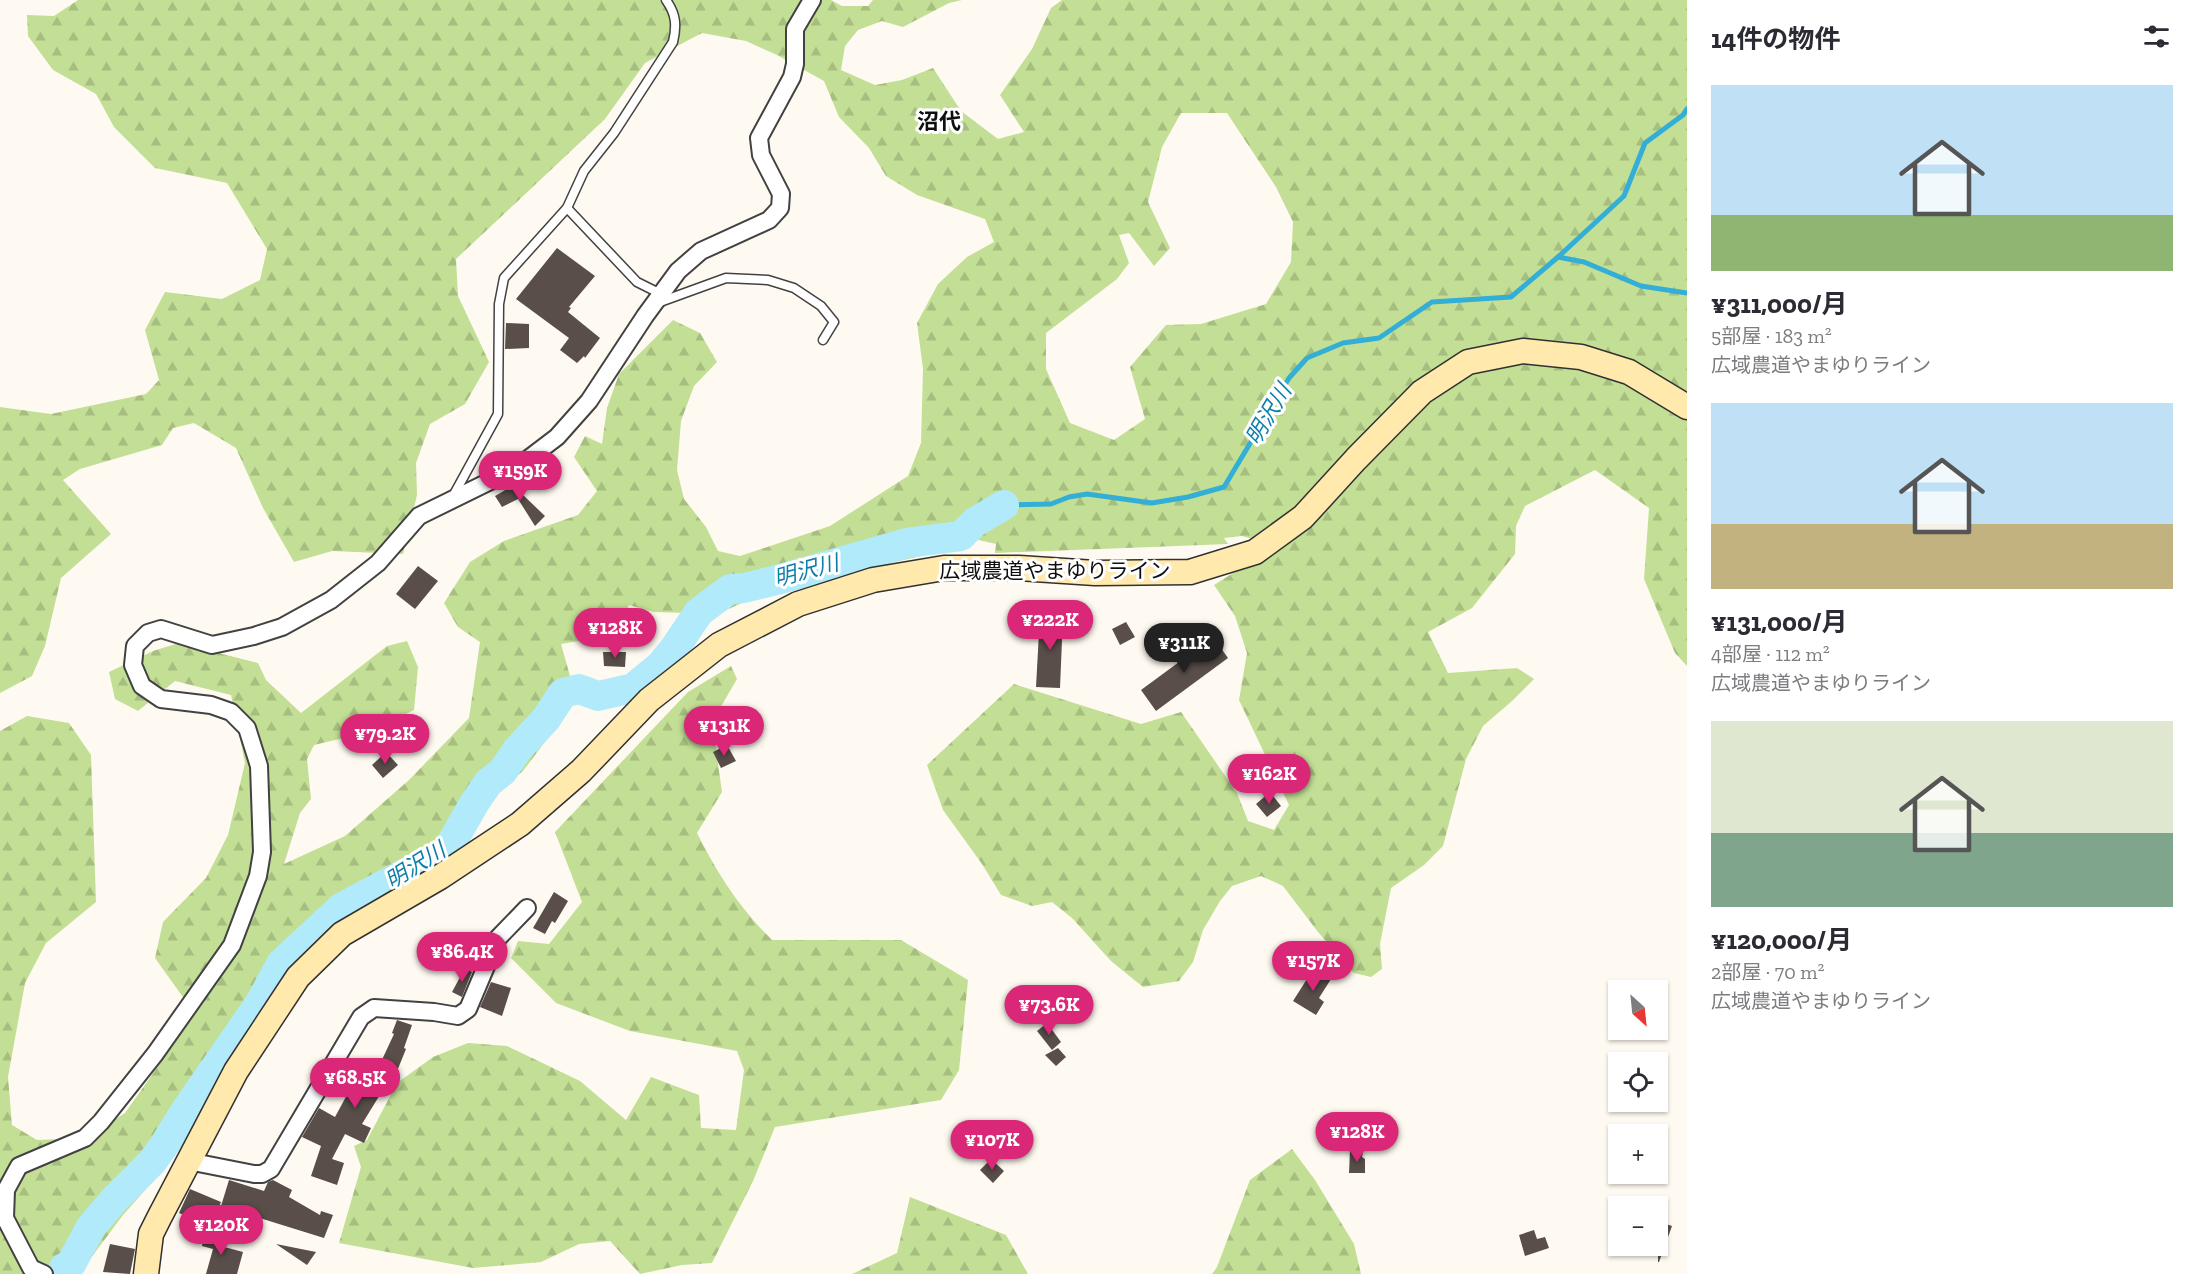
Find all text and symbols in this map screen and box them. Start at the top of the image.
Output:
icon: filters [2140,20,2173,53]
text: 14件の物件 [1711,23,1840,55]
district label: 沼代 [917,108,961,135]
icon: home [1888,124,1996,232]
text: ¥311,000/月 [1711,288,1848,320]
text: 5部屋 · 183 m² [1711,324,1832,348]
text: 広域農道やまゆりライン [1711,353,1931,377]
water label: 明沢川 [1240,377,1298,450]
icon: home [1888,442,1996,550]
pin: ¥159K [478,451,562,502]
text: ¥159K [493,458,547,482]
water label: 明沢川 [771,548,843,592]
street label: 広域農道やまゆりライン [940,558,1171,583]
pin: ¥222K [1008,600,1092,651]
text: ¥131,000/月 [1711,606,1848,638]
text: ¥222K [1021,607,1079,631]
pin: ¥128K [573,608,657,659]
text: ¥128K [588,615,642,639]
pin: ¥311K [1142,623,1226,674]
text: ¥311K [1158,630,1210,654]
text: 4部屋 · 112 m² [1711,642,1830,666]
text: 広域農道やまゆりライン [1711,671,1931,695]
pin: ¥131K [682,706,766,757]
text: ¥131K [698,713,750,737]
pin: ¥79.2K [336,714,434,765]
text: ¥79.2K [354,721,416,745]
pin: ¥162K [1227,754,1311,805]
icon: home [1888,760,1996,868]
text: ¥162K [1242,761,1296,785]
water label: 明沢川 [380,835,452,894]
text: ¥120,000/月 [1711,924,1852,956]
pin: ¥86.4K [413,932,511,983]
text: ¥86.4K [431,939,493,963]
pin: ¥157K [1271,941,1355,992]
text: ¥157K [1286,948,1340,972]
text: 2部屋 · 70 m² [1711,960,1824,984]
north arrow [1608,980,1668,1040]
map controls [1608,980,1668,1256]
pin: ¥73.6K [1000,985,1098,1036]
text: 広域農道やまゆりライン [1711,989,1931,1013]
text: ¥73.6K [1019,992,1079,1016]
button: locate [1608,1052,1668,1112]
pin: ¥68.5K [306,1058,404,1109]
text: ¥68.5K [324,1065,386,1089]
pin: ¥128K [1315,1112,1399,1163]
text: ¥128K [1330,1119,1384,1143]
pin: ¥107K [950,1120,1034,1171]
button: + [1608,1124,1668,1184]
text: ¥107K [965,1127,1019,1151]
button: − [1608,1196,1668,1256]
pin: ¥120K [179,1205,263,1256]
text: ¥120K [193,1212,249,1236]

